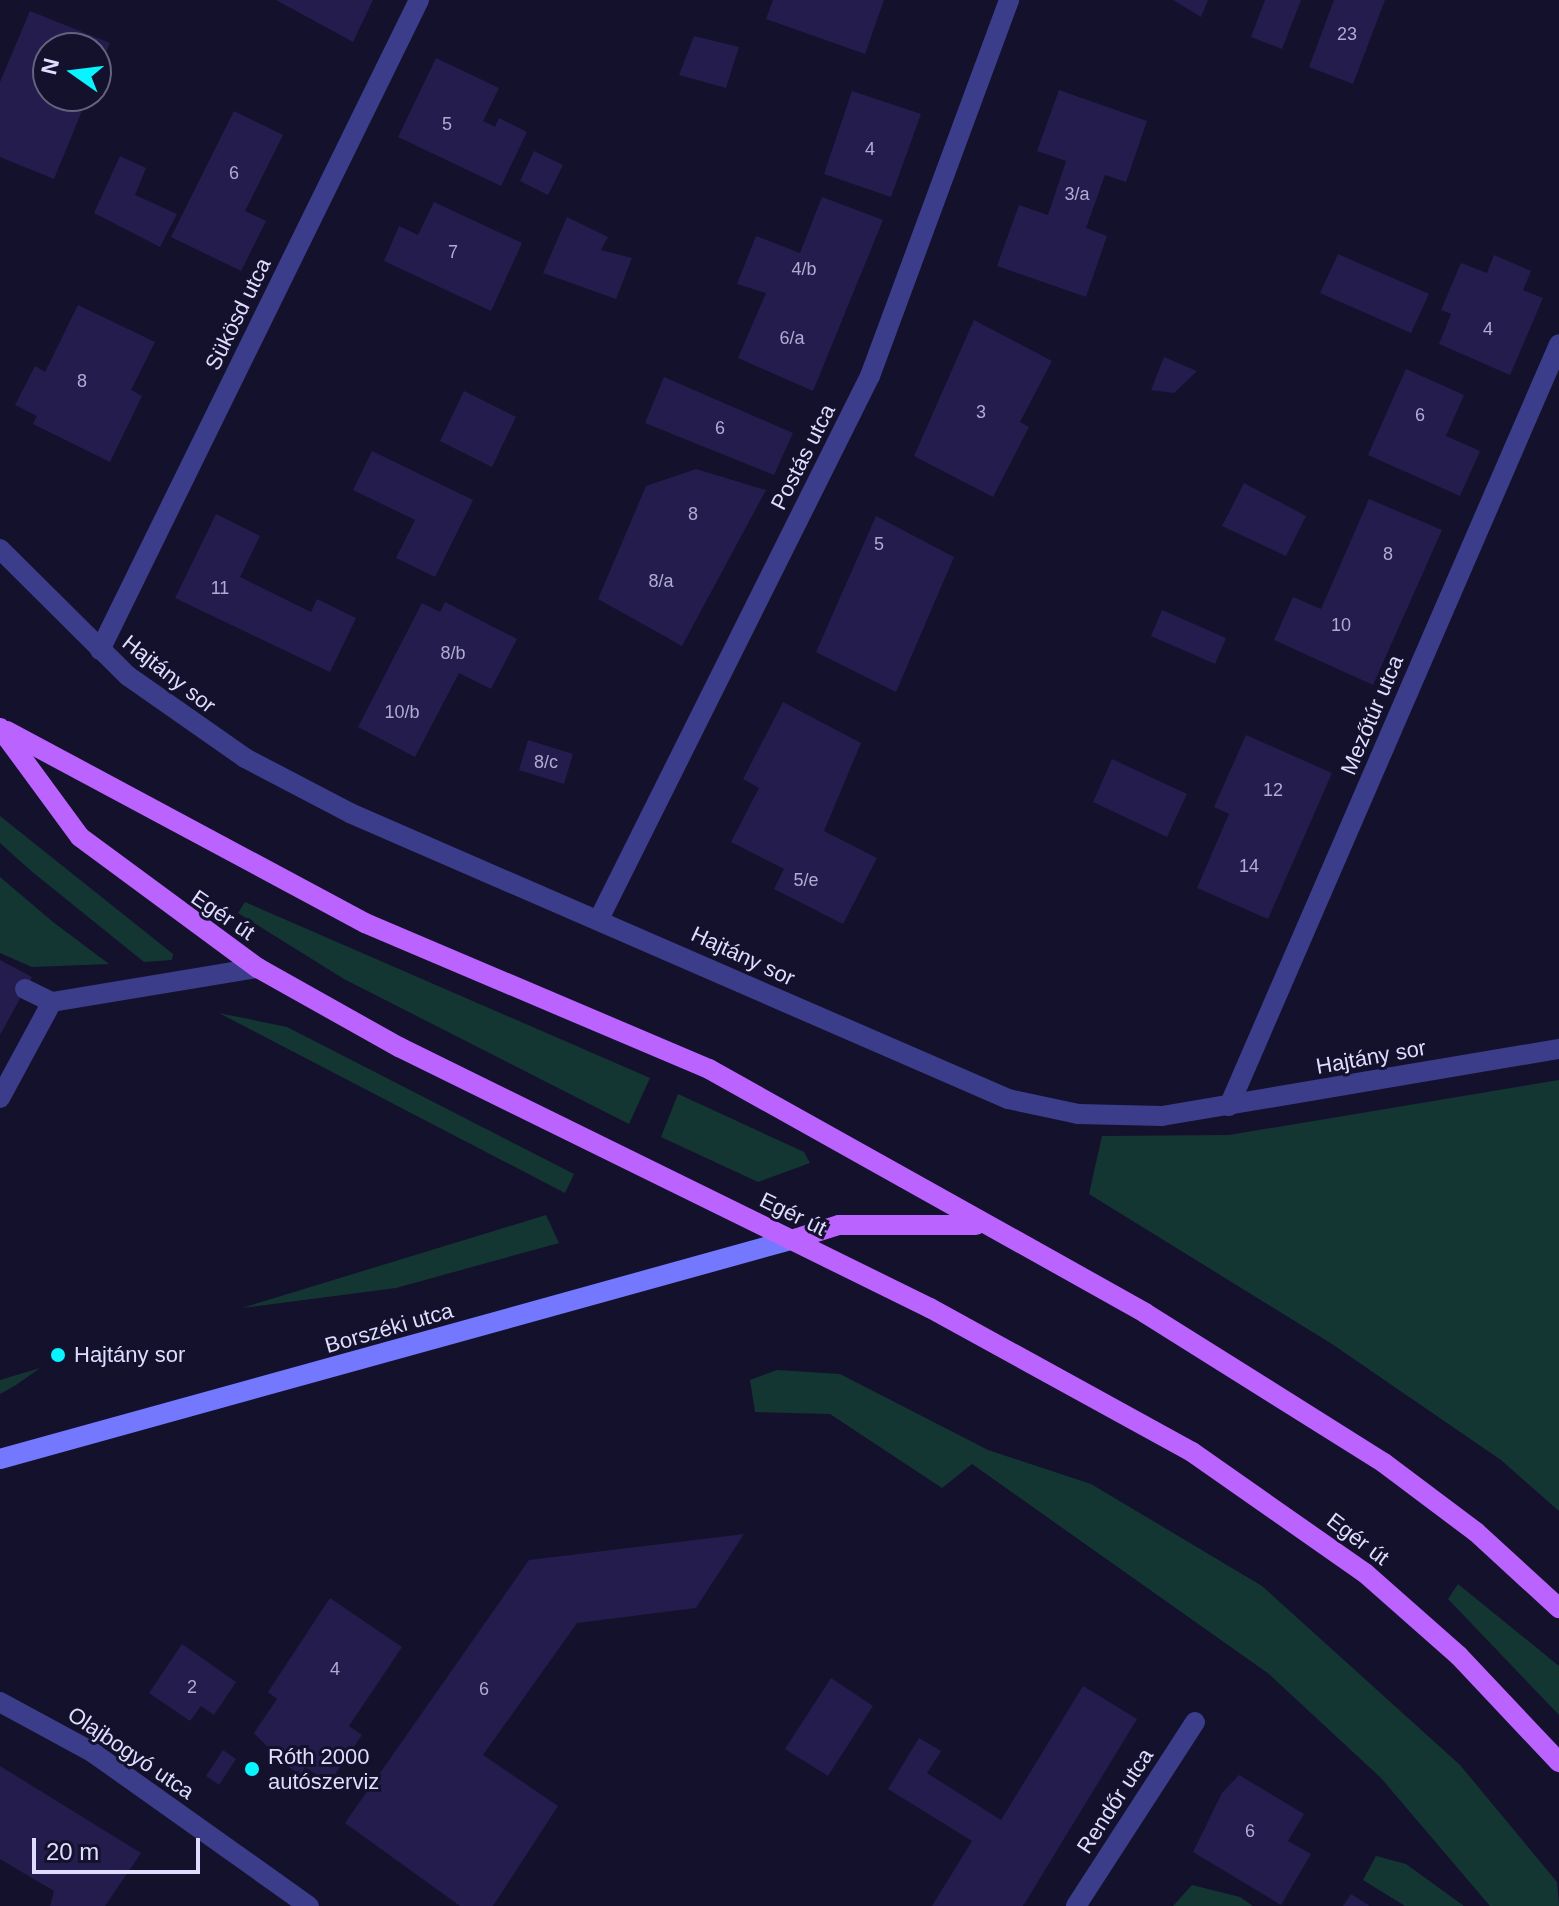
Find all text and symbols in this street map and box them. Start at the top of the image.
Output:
house number: 23 [1337,23,1357,45]
north arrow [32,32,112,112]
text: N [36,56,64,77]
house number: 5 [442,113,452,135]
house number: 4 [865,138,875,160]
house number: 6 [229,162,239,184]
house number: 3/a [1064,183,1090,205]
house number: 7 [448,241,458,263]
street label: Sükösd utca [200,254,276,374]
house number: 4/b [791,258,817,280]
house number: 4 [1483,318,1493,340]
house number: 6/a [779,327,805,349]
house number: 8 [77,370,87,392]
street label: Postás utca [765,400,841,514]
house number: 3 [976,401,986,423]
house number: 6 [1415,404,1425,426]
house number: 6 [715,417,725,439]
house number: 8 [688,503,698,525]
house number: 5 [874,533,884,555]
house number: 8 [1383,543,1393,565]
house number: 8/a [648,570,674,592]
house number: 11 [211,577,229,599]
house number: 10 [1331,614,1351,636]
street label: Hajtány sor [117,629,221,719]
house number: 8/b [440,642,466,664]
street label: Mezőtúr utca [1335,651,1409,779]
house number: 10/b [384,701,420,723]
house number: 8/c [534,751,558,773]
house number: 12 [1263,779,1283,801]
house number: 14 [1239,855,1259,877]
house number: 5/e [793,869,819,891]
street label: Egér út [186,884,260,946]
street label: Hajtány sor [687,921,799,991]
street label: Hajtány sor [1314,1034,1428,1080]
street label: Egér út [755,1187,831,1241]
street label: Borszéki utca [322,1297,456,1359]
place label: Hajtány sor [74,1342,185,1368]
marker: Hajtány sor [49,1346,67,1364]
street label: Egér út [1322,1507,1394,1571]
house number: 4 [330,1658,340,1680]
house number: 2 [187,1676,197,1698]
house number: 6 [479,1678,489,1700]
street label: Olajbogyó utca [63,1701,199,1805]
place label: Róth 2000 autószerviz [268,1743,379,1794]
street label: Rendőr utca [1071,1744,1159,1858]
marker: Róth 2000 autószerviz [243,1760,261,1778]
house number: 6 [1245,1820,1255,1842]
scale bar [36,1822,204,1872]
text: 20 m [46,1838,99,1865]

